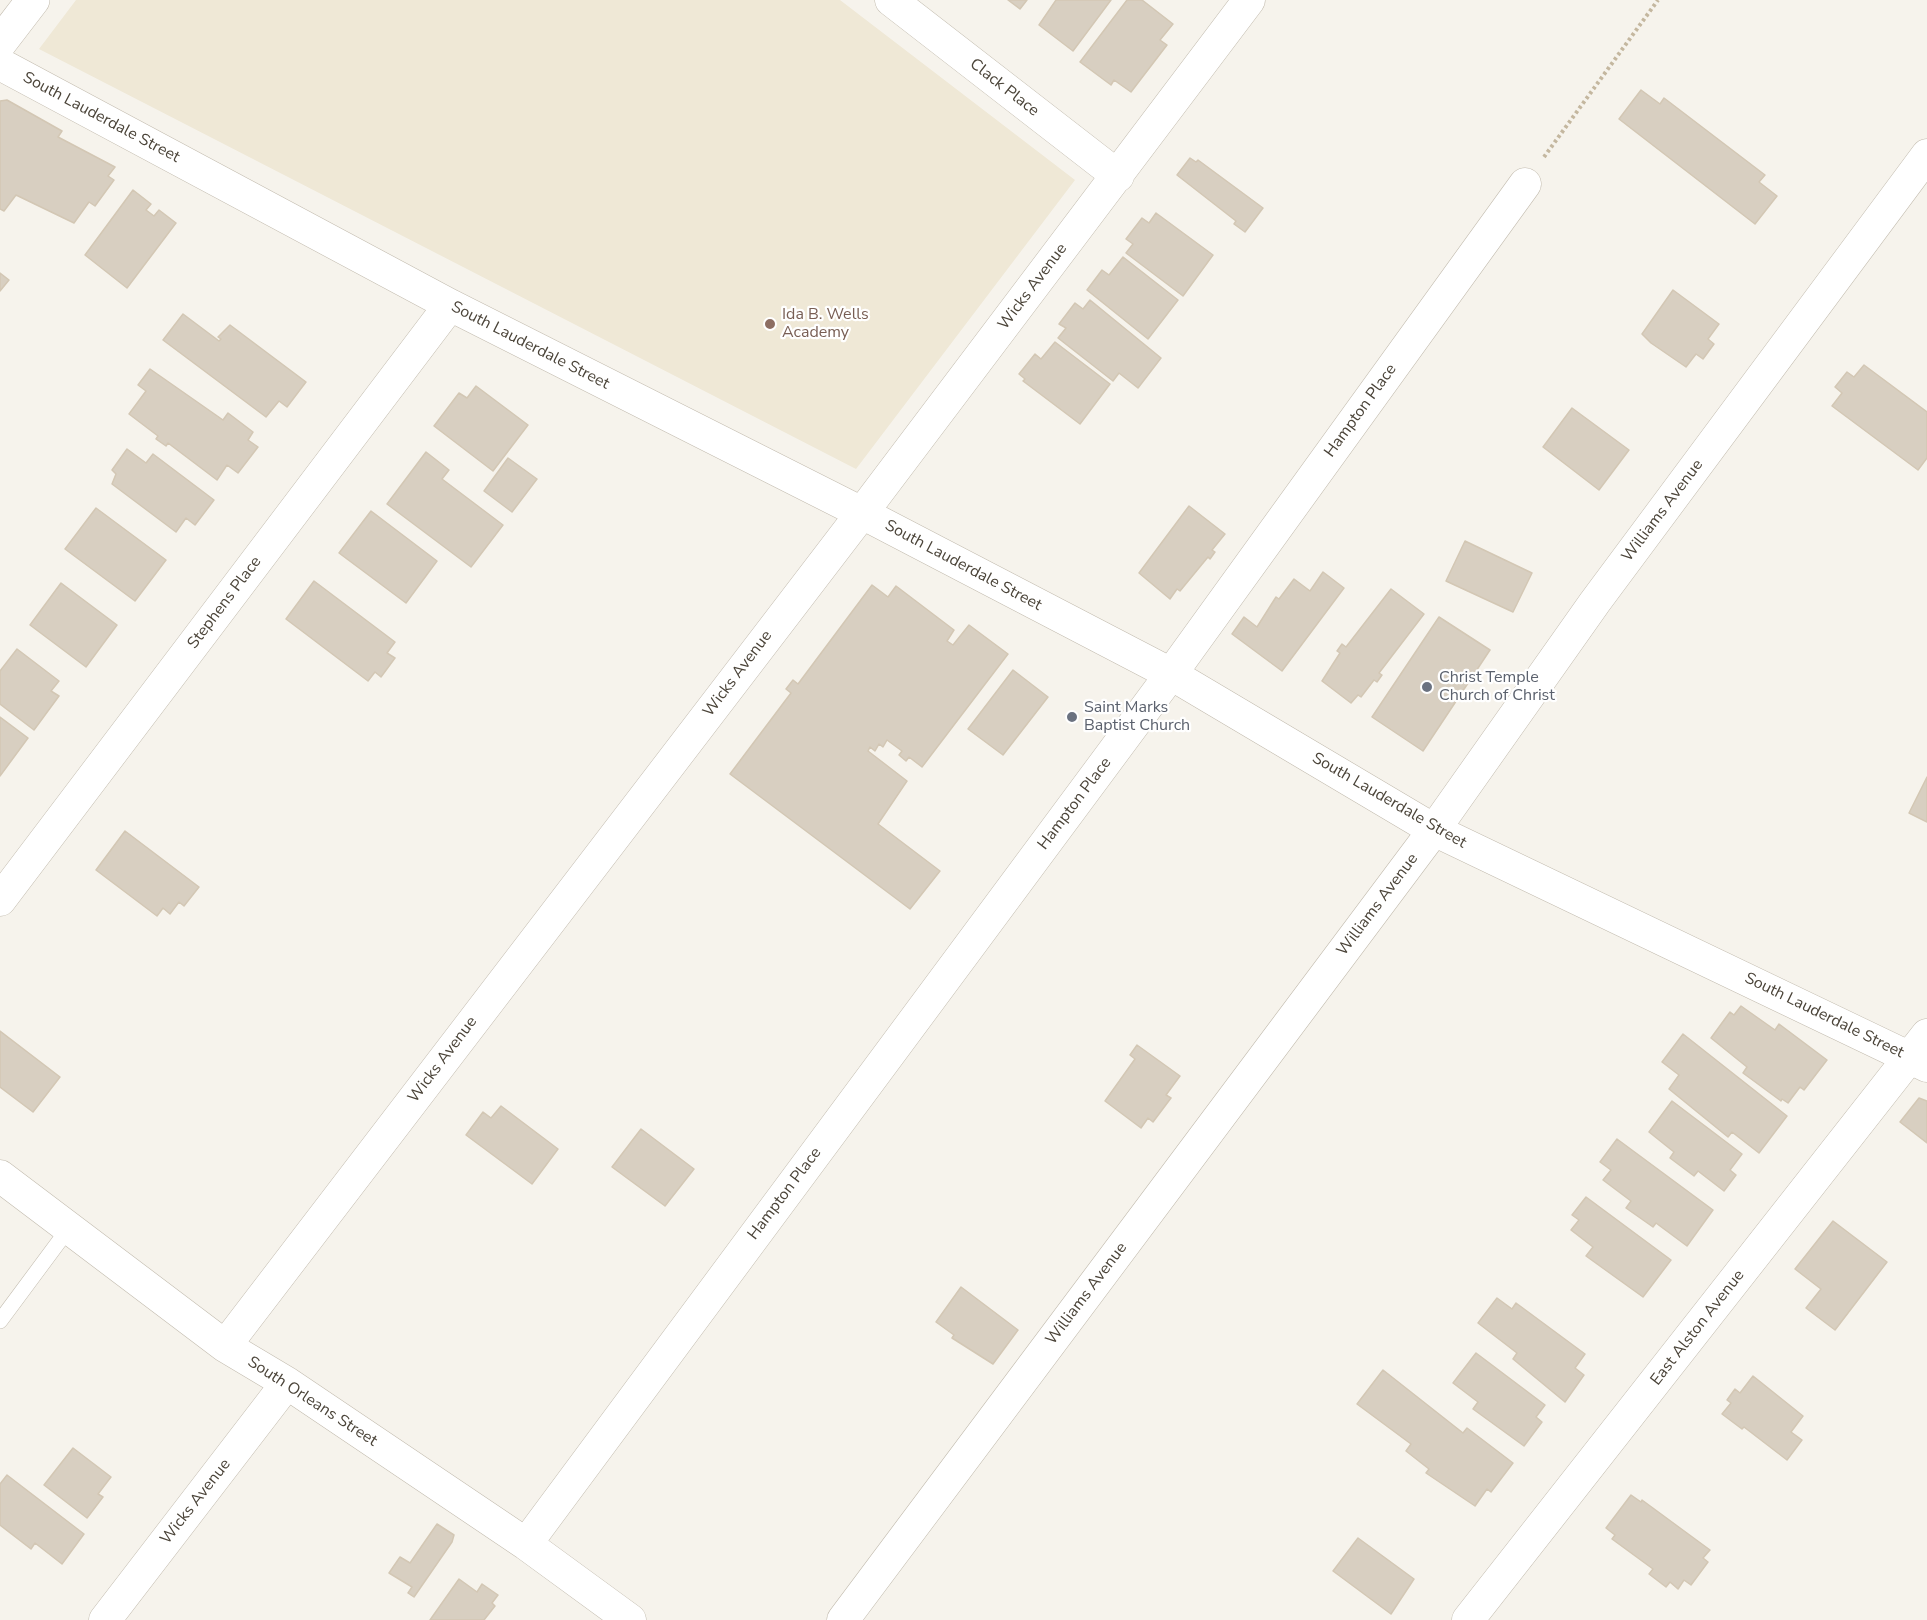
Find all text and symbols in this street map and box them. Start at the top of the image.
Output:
street label: Clack Place [966,55,1042,121]
street label: South Lauderdale Street [19,68,183,168]
street label: Wicks Avenue [994,240,1072,334]
street label: South Lauderdale Street [448,298,612,394]
place label: Ida B. Wells Academy [782,305,869,343]
marker: Ida B. Wells Academy [763,317,777,331]
street label: Hampton Place [1321,361,1401,461]
street label: Williams Avenue [1618,456,1708,566]
street label: South Lauderdale Street [881,516,1045,616]
street label: Stephens Place [184,553,266,653]
street label: Wicks Avenue [699,627,777,721]
place label: Christ Temple Church of Christ [1439,668,1555,706]
marker: Christ Temple Church of Christ [1420,680,1434,694]
place label: Saint Marks Baptist Church [1084,698,1190,736]
marker: Saint Marks Baptist Church [1065,710,1079,724]
street label: South Lauderdale Street [1308,749,1470,853]
street label: Hampton Place [1034,754,1116,854]
street label: Williams Avenue [1333,850,1423,960]
street label: South Lauderdale Street [1741,969,1907,1063]
street label: Wicks Avenue [404,1013,482,1107]
street label: Hampton Place [744,1144,826,1244]
street label: Williams Avenue [1042,1239,1132,1349]
street label: East Alston Avenue [1647,1267,1749,1389]
street label: South Orleans Street [244,1353,380,1451]
street label: Wicks Avenue [157,1456,235,1548]

